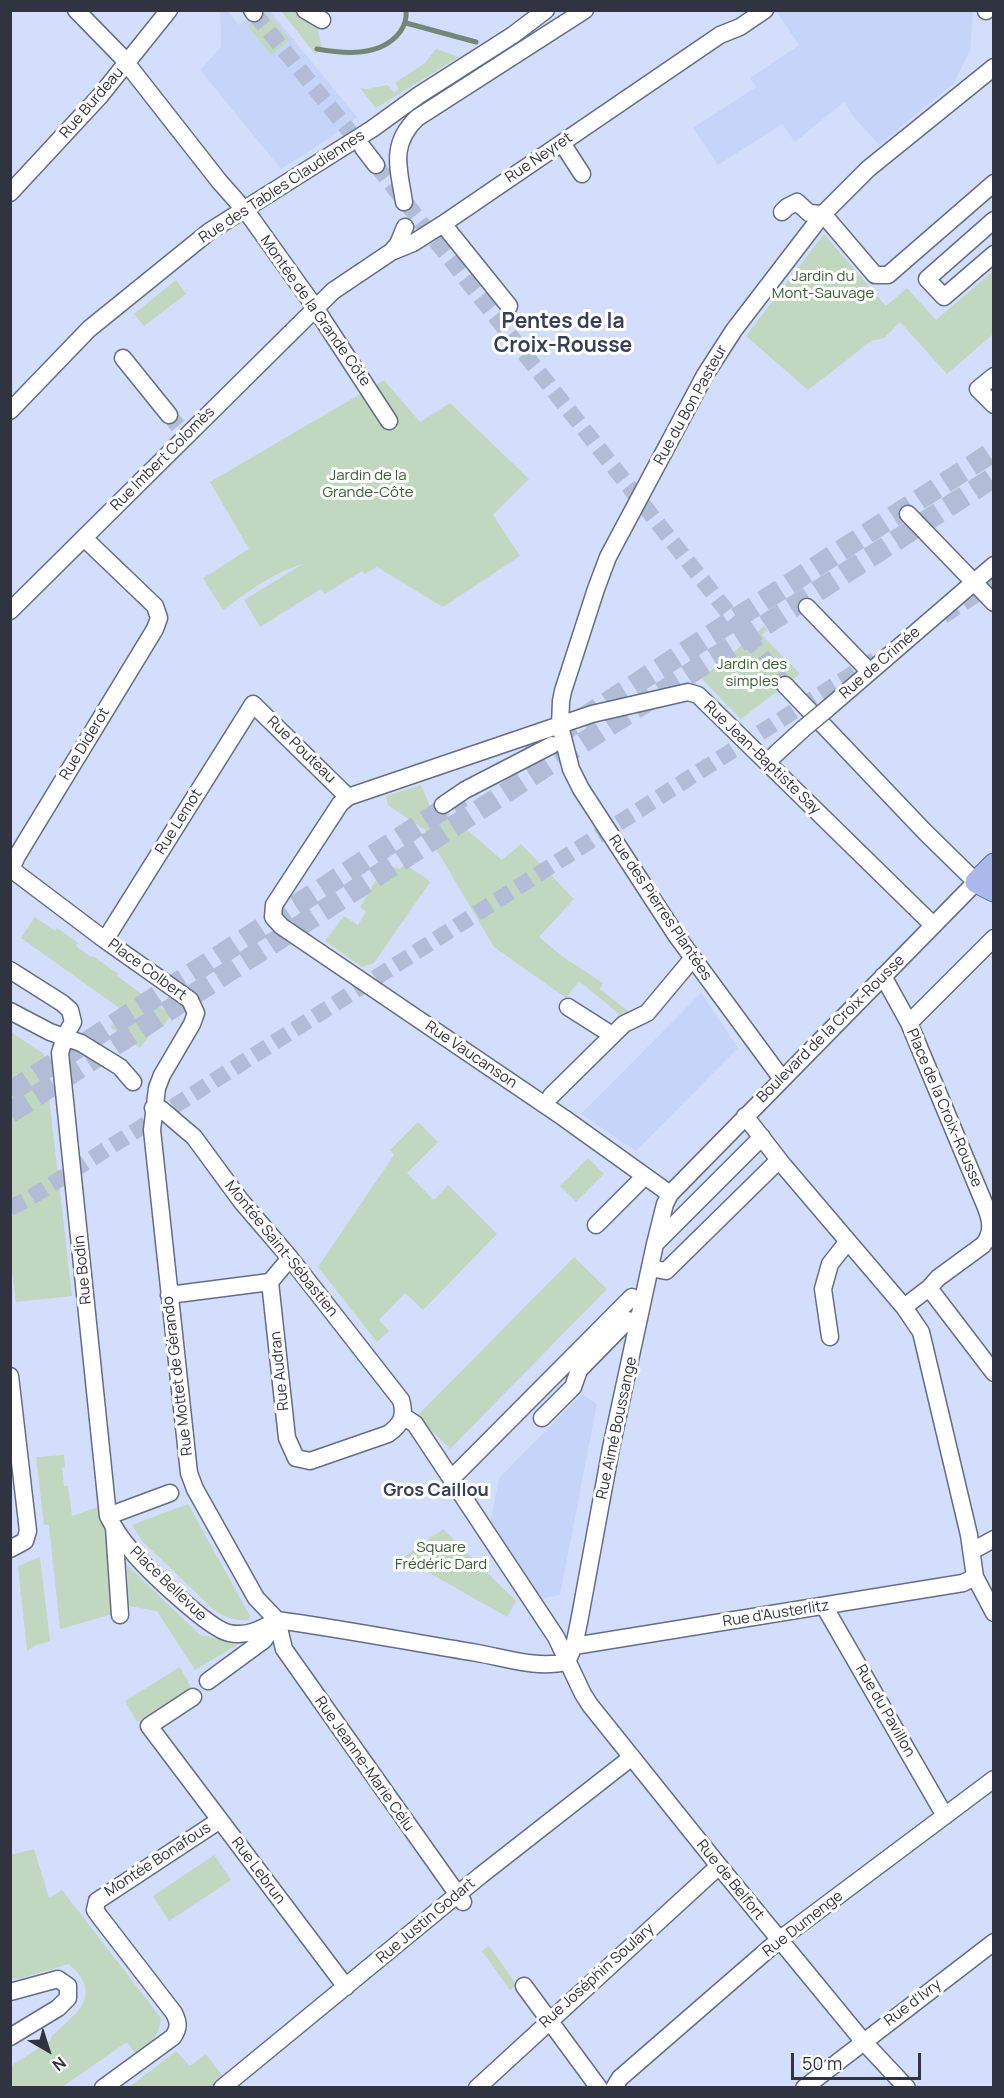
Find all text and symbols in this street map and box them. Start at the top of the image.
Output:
street label: Rue Burdeau [56,64,128,142]
street label: Rue des Tables Claudiennes [196,127,368,247]
street label: Rue Neyret [502,129,576,187]
street label: Montée de la Grande Côte [256,232,374,390]
park label: Jardin du Mont-Sauvage [772,268,874,303]
district label: Pentes de la Croix-Rousse [494,309,632,359]
street label: Rue du Bon Pasteur [650,342,732,468]
street label: Rue Imbert Colomès [107,403,219,515]
park label: Jardin de la Grande-Côte [323,467,413,502]
street label: Rue de Crimée [836,623,924,703]
park label: Jardin des simples [717,656,787,691]
street label: Rue Jean-Baptiste Say [700,697,824,819]
street label: Rue Diderot [56,704,114,784]
street label: Rue Pouteau [263,713,339,787]
street label: Rue Lemot [152,786,206,858]
street label: Rue des Pierres Plantées [605,832,715,984]
street label: Place Colbert [104,935,190,1005]
street label: Boulevard de la Croix-Rousse [753,951,909,1107]
street label: Rue Vaucanson [422,1018,520,1092]
street label: Place de la Croix-Rousse [902,1026,986,1190]
street label: Montée Saint-Sébastien [221,1178,341,1320]
street label: Rue Bodin [70,1234,96,1306]
street label: Rue Mottet de Gérando [159,1295,197,1457]
street label: Rue Audran [267,1330,293,1412]
street label: Rue Aimé Boussange [593,1355,641,1501]
district label: Gros Caillou [383,1480,489,1502]
park label: Square Frédéric Dard [395,1539,487,1574]
street label: Place Bellevue [126,1543,210,1625]
street label: Rue d'Austerlitz [721,1597,831,1631]
street label: Rue du Pavillon [851,1662,919,1760]
street label: Rue Jeanne-Marie Célu [311,1693,417,1835]
street label: Montée Bonafous [102,1819,214,1901]
street label: Rue Lebrun [227,1834,289,1908]
street label: Rue de Belfort [692,1836,768,1924]
street label: Rue Justin Godart [373,1874,479,1968]
street label: Rue Dumenge [759,1887,847,1961]
street label: Rue Joséphin Soulary [536,1920,658,2032]
street label: Rue d'Ivry [881,1976,945,2030]
north arrow [18,2020,78,2080]
scale bar [794,2041,924,2079]
text: 50 m [802,2051,842,2075]
text: N [48,2052,71,2076]

